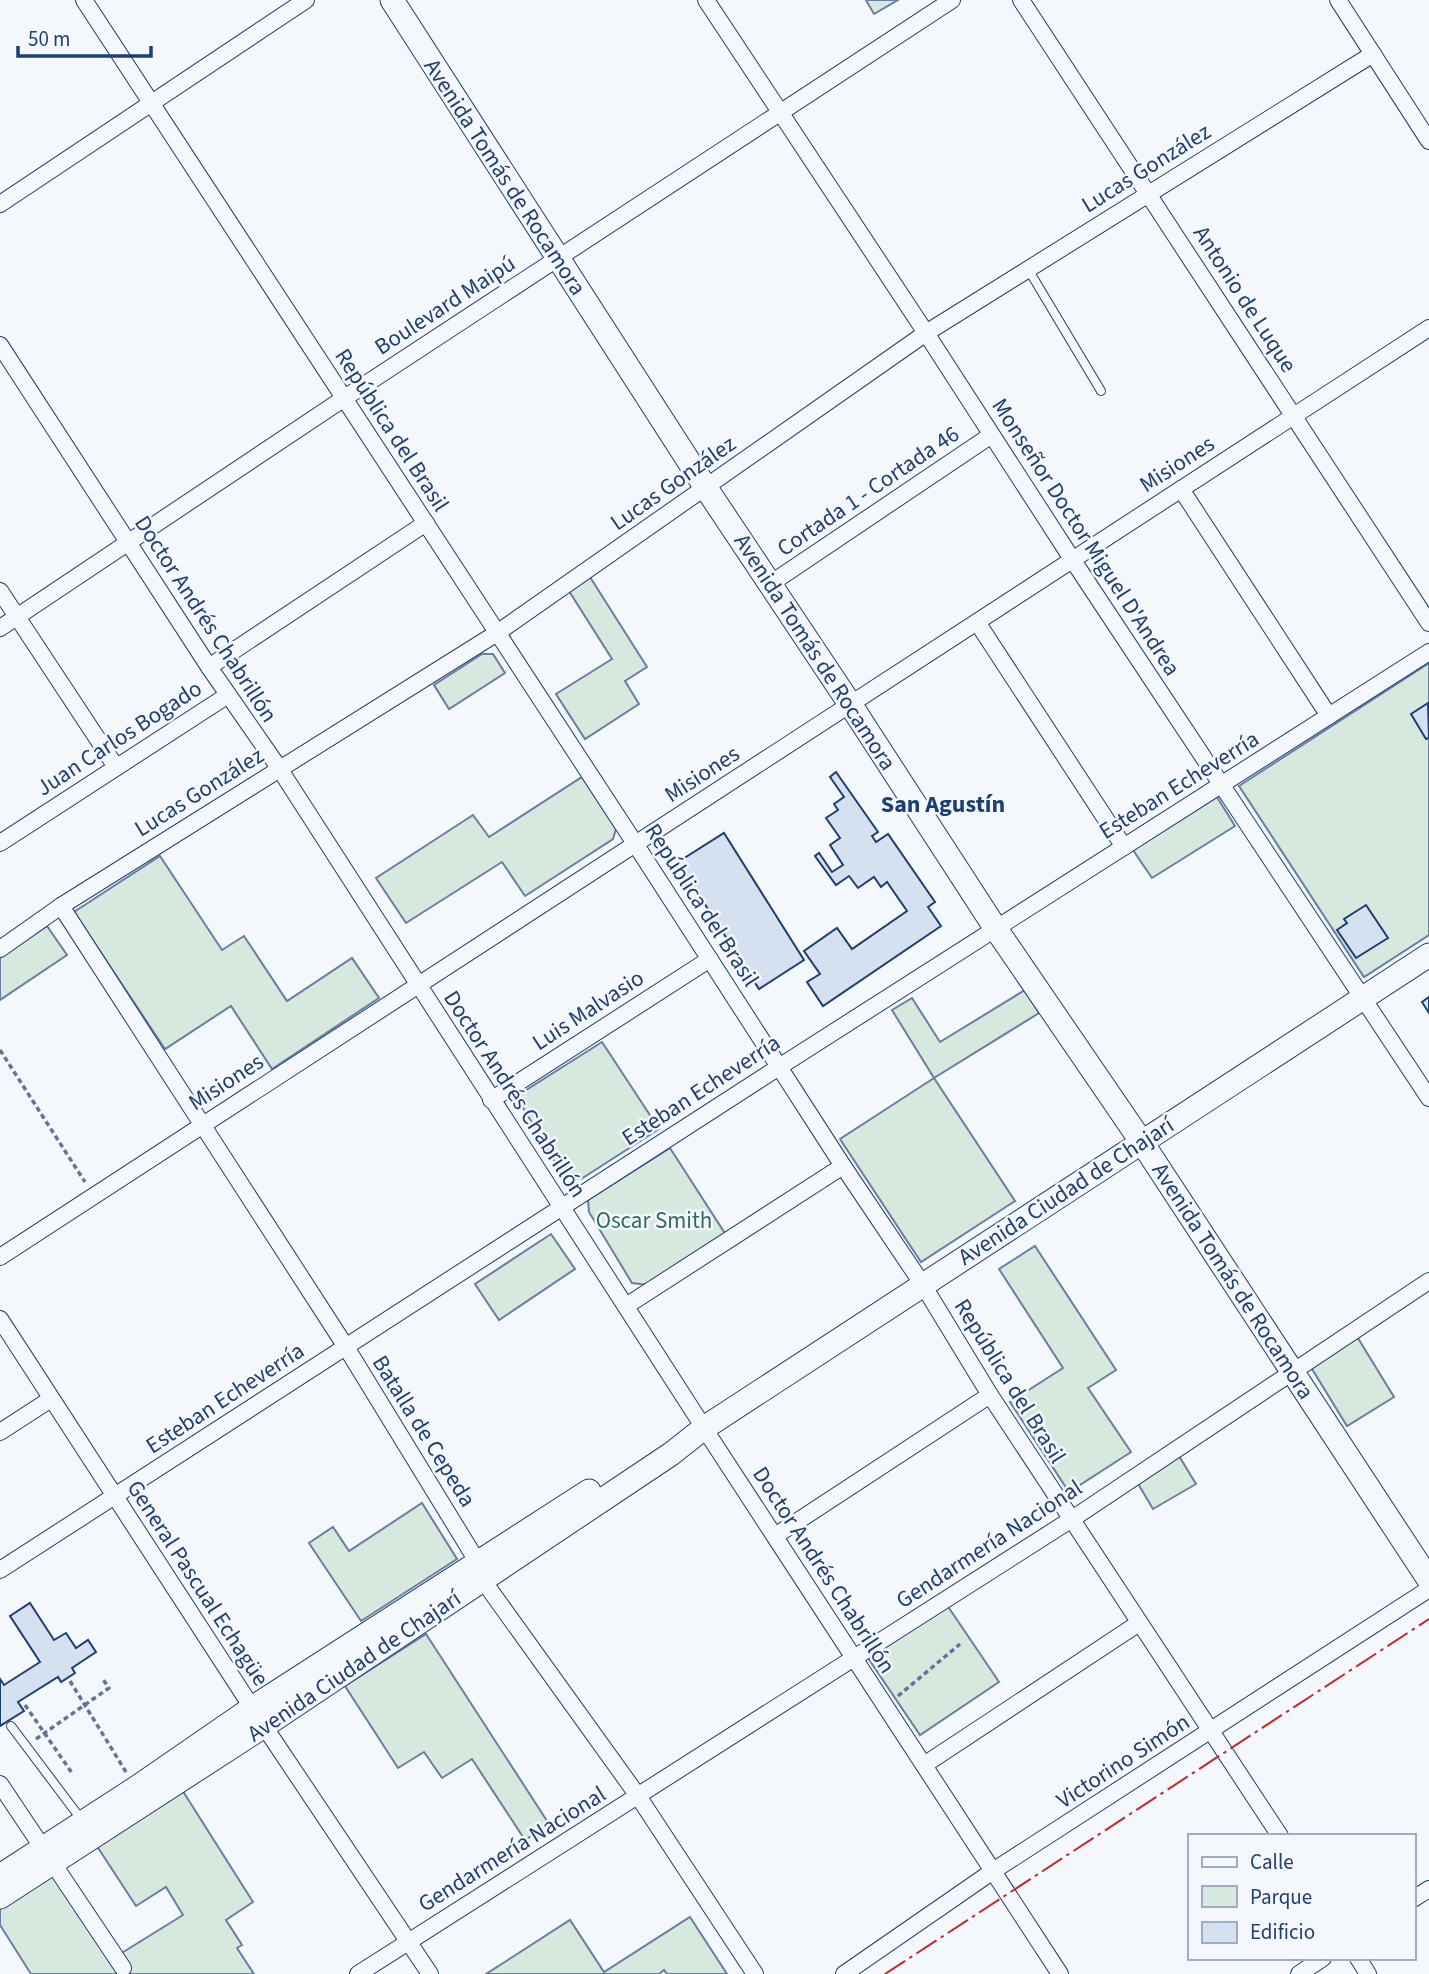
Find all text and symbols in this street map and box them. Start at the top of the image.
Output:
scale bar [18,14,150,58]
text: 50 m [28,24,70,54]
street label: Avenida Tomás de Rocamora [416,52,594,302]
street label: Lucas González [1075,115,1217,221]
street label: Antonio de Luque [1185,219,1305,379]
street label: Boulevard Maipú [368,247,522,363]
street label: República del Brasil [327,342,457,518]
street label: Monseñor Doctor Miguel D'Andrea [984,392,1188,682]
street label: Cortada 1 - Cortada 46 [770,418,966,564]
street label: Lucas González [603,427,743,539]
street label: Misiones [1133,427,1221,501]
street label: Doctor Andrés Chabrillón [127,509,285,729]
street label: Avenida Tomás de Rocamora [726,527,904,777]
street label: Juan Carlos Bogado [30,672,208,804]
street label: Esteban Echeverría [1093,723,1265,847]
street label: Misiones [658,737,746,811]
street label: Lucas González [128,739,270,845]
district label: San Agustín [881,787,1005,822]
street label: República del Brasil [637,817,767,993]
street label: Luis Malvasio [526,962,650,1058]
street label: Doctor Andrés Chabrillón [436,984,594,1204]
street label: Esteban Echeverría [615,1026,787,1154]
street label: Misiones [182,1045,270,1119]
street label: Avenida Ciudad de Chajarí [952,1108,1182,1273]
street label: Avenida Tomás de Rocamora [1144,1156,1322,1406]
park label: Oscar Smith [596,1204,712,1237]
street label: República del Brasil [946,1292,1074,1470]
street label: Esteban Echeverría [139,1334,311,1462]
street label: Batalla de Cepeda [364,1349,484,1513]
street label: Doctor Andrés Chabrillón [745,1460,903,1680]
street label: Gendarmería Nacional [889,1471,1089,1617]
street label: General Pascual Echagüe [119,1474,277,1692]
street label: Avenida Ciudad de Chajarí [241,1581,469,1750]
street label: Victorino Simón [1050,1705,1196,1817]
street label: Gendarmería Nacional [412,1778,612,1920]
legend [1188,1834,1415,1960]
text: Calle [1250,1847,1294,1877]
text: Parque [1250,1882,1312,1912]
text: Edificio [1250,1917,1315,1947]

